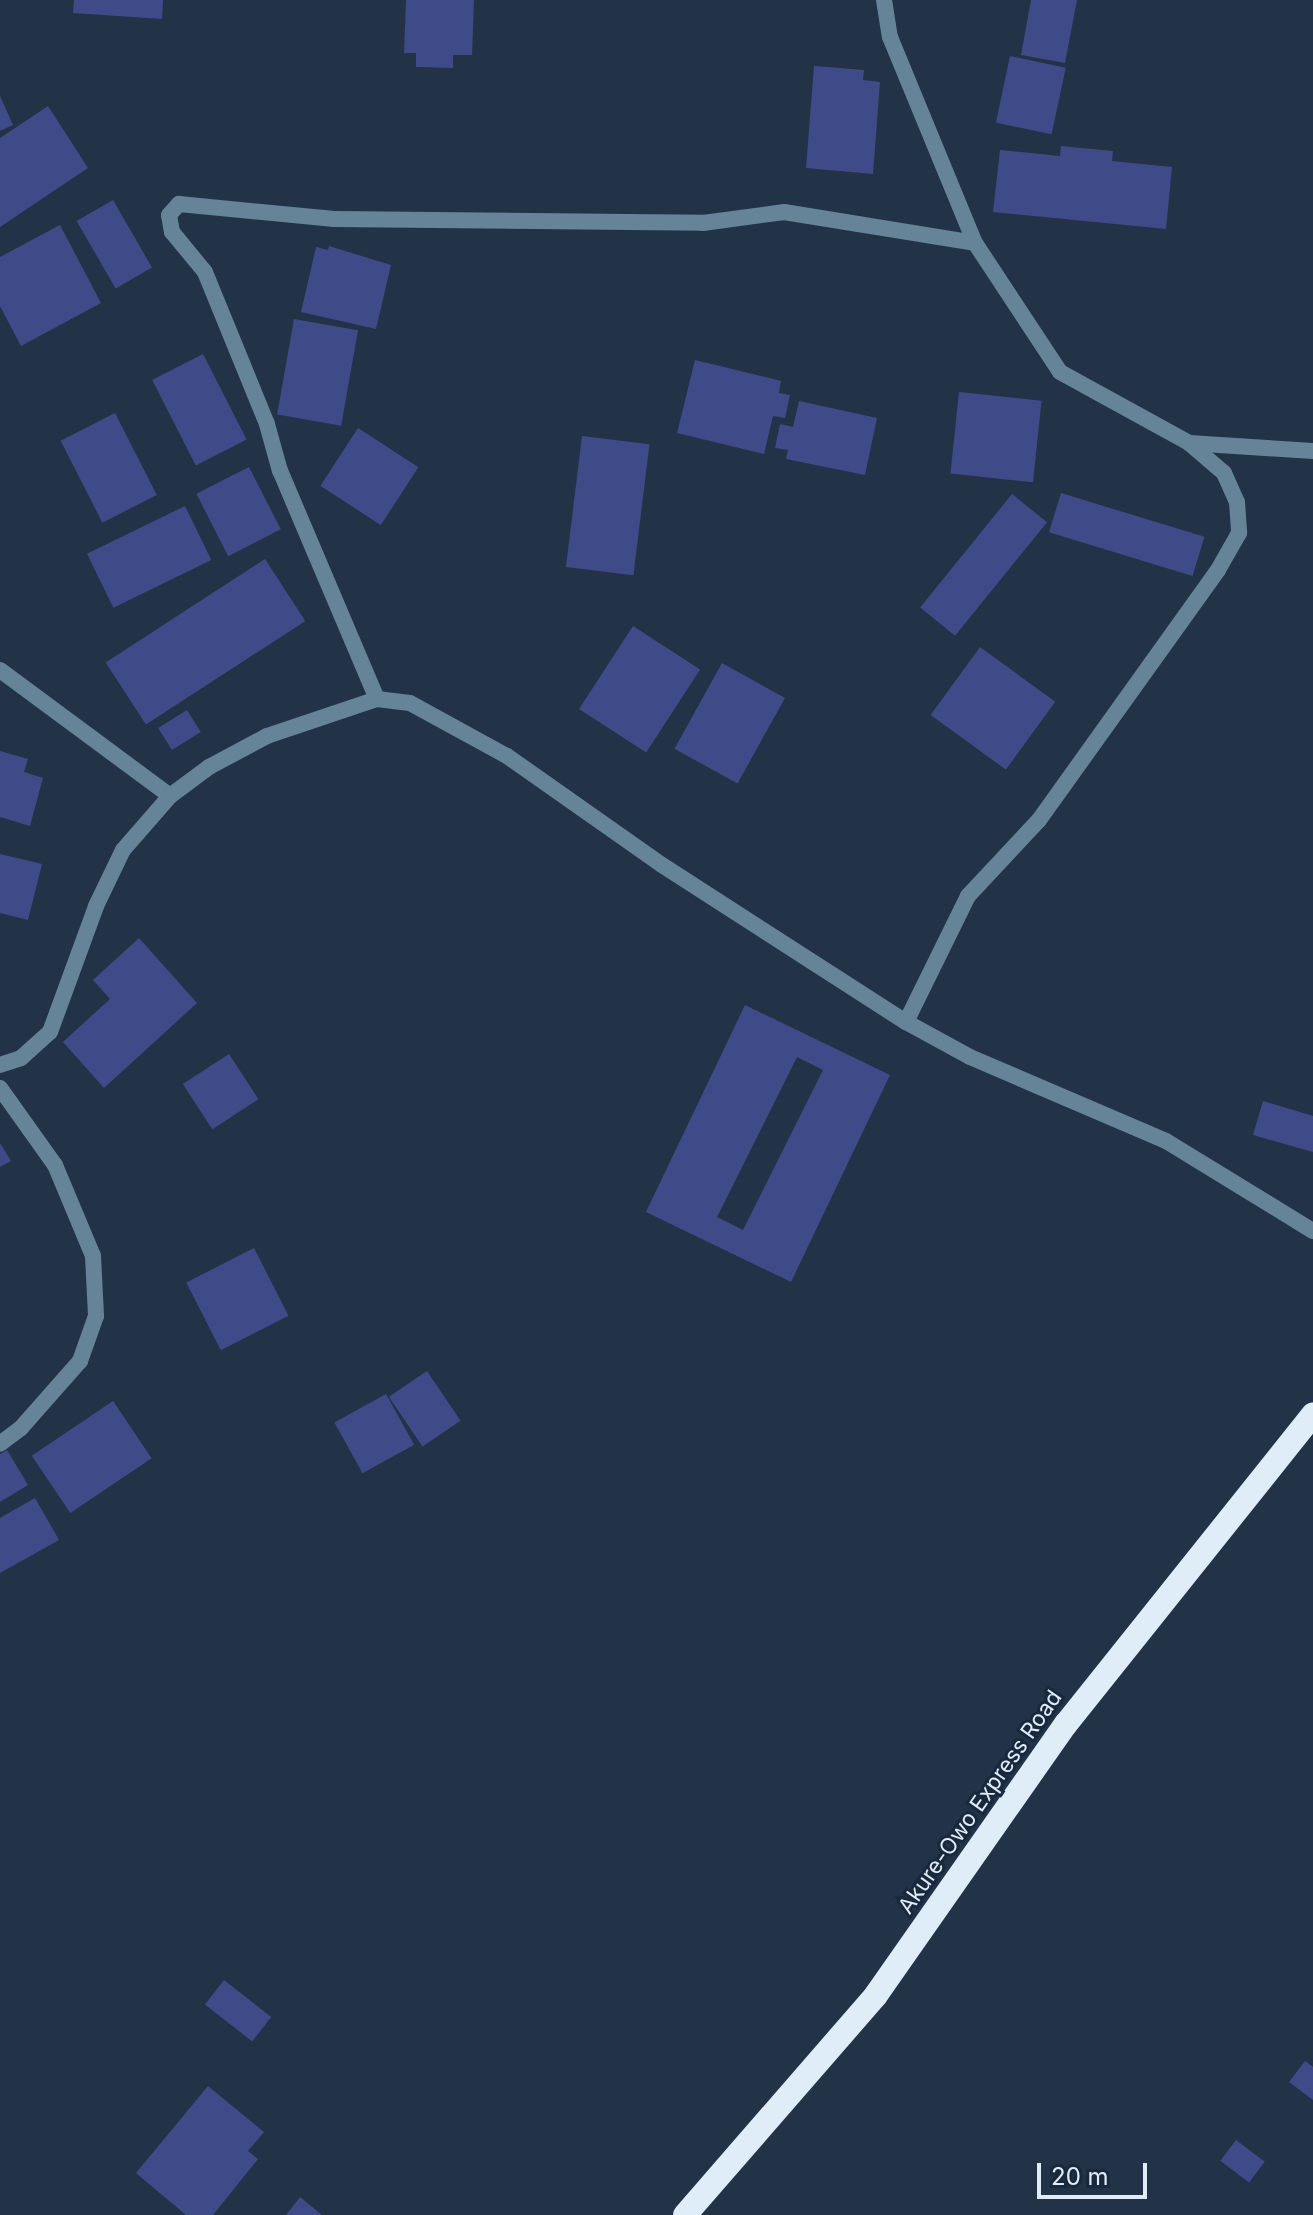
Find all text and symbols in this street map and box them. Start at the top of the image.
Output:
street label: Akure-Owo Express Road [893,1685,1067,1919]
scale bar [1041,2147,1151,2197]
text: 20 m [1051,2162,1109,2191]

